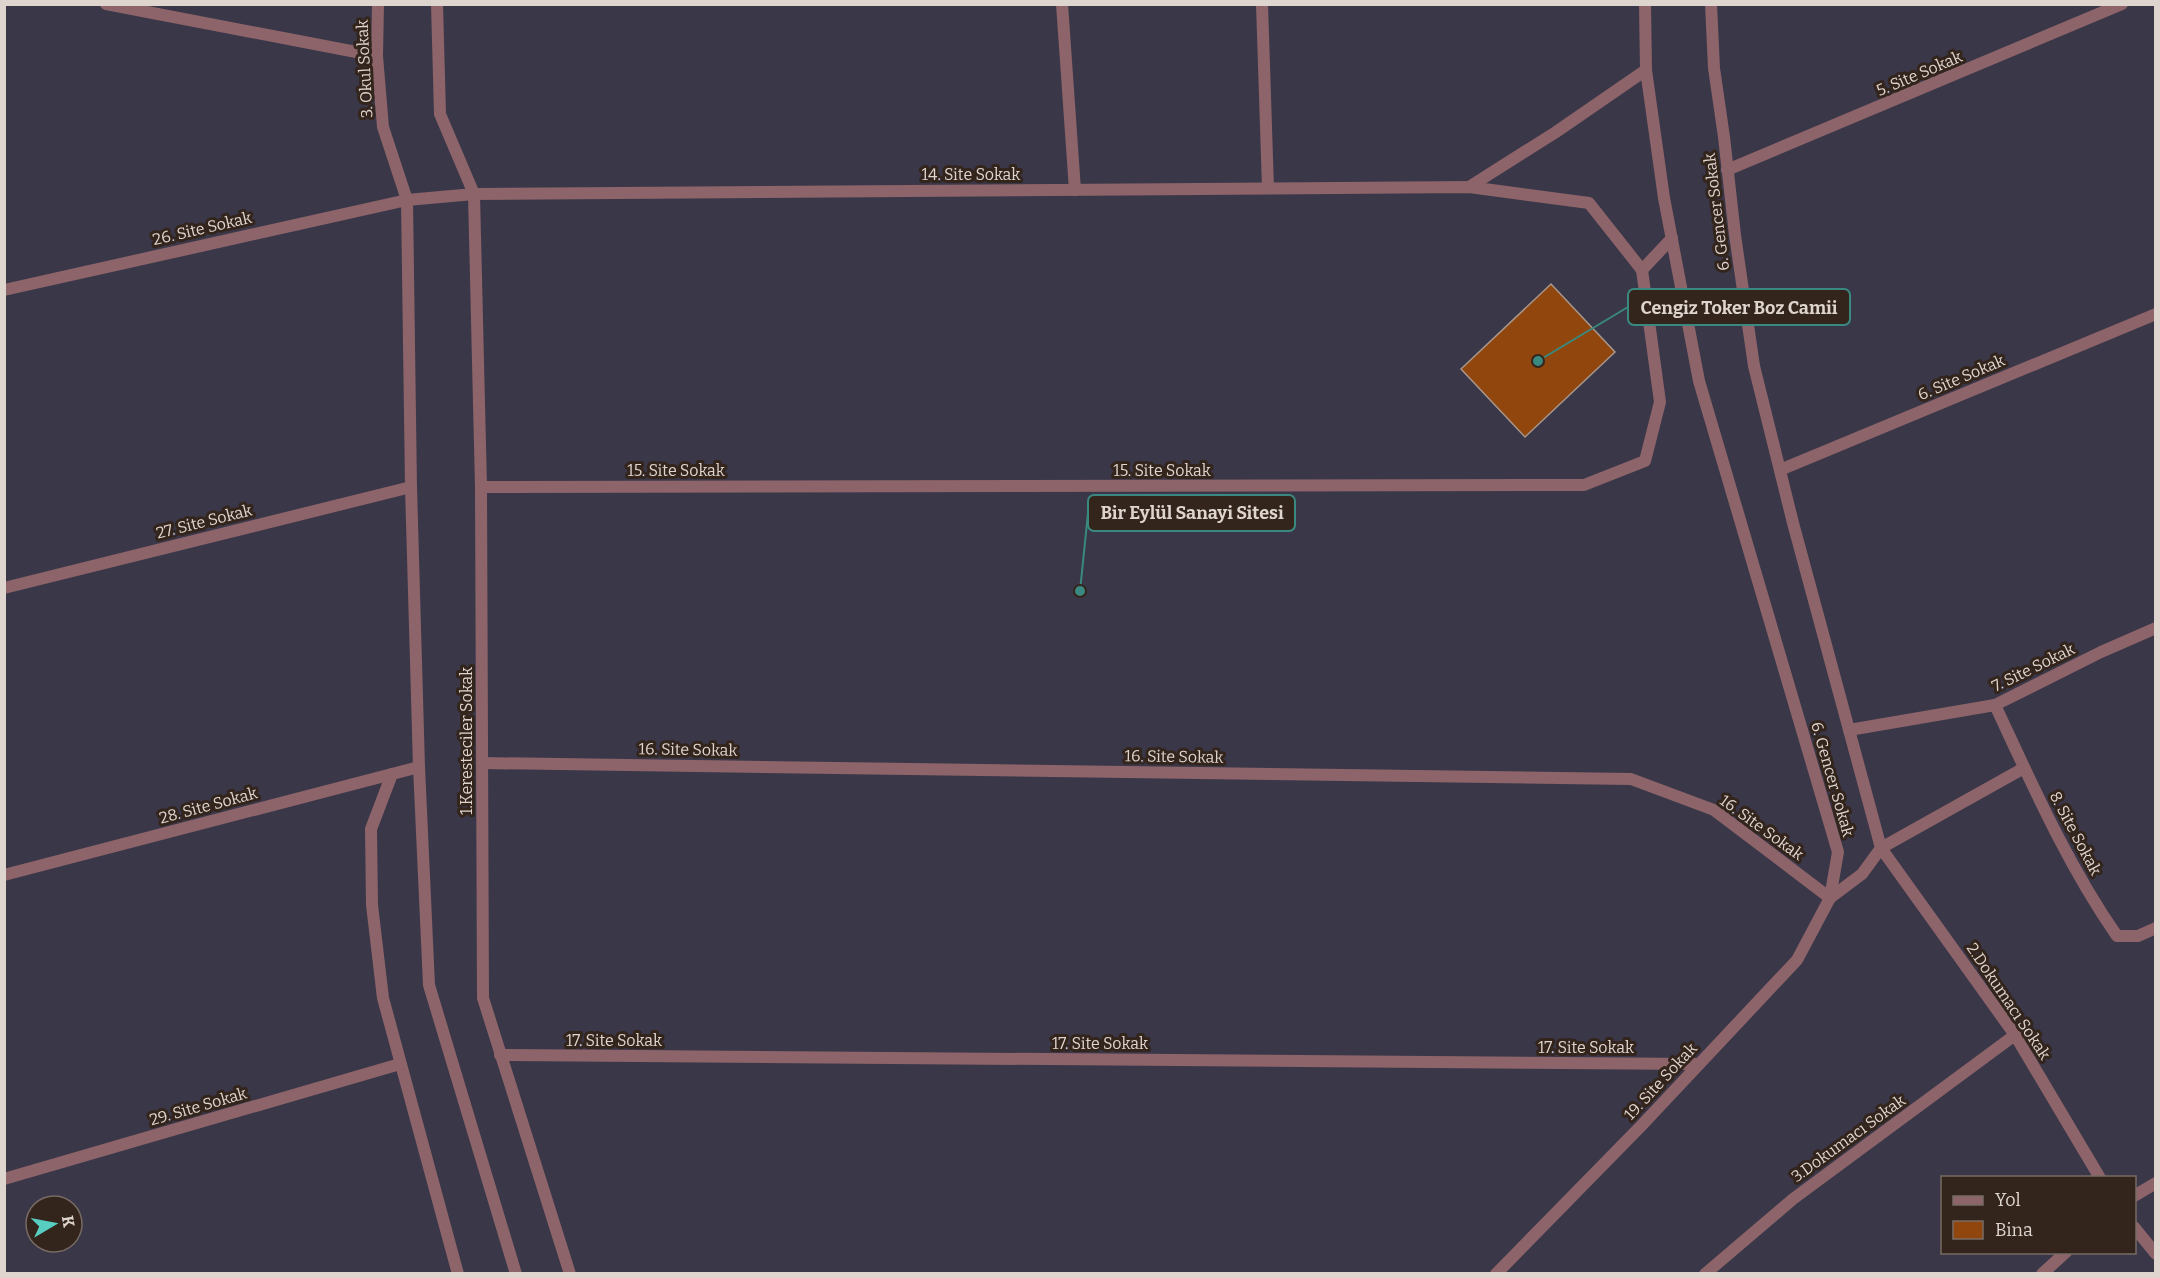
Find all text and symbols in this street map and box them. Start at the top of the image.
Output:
street label: 3. Okul Sokak [352,19,377,119]
street label: 5. Site Sokak [1873,47,1965,100]
street label: 6. Gencer Sokak [1700,152,1733,272]
street label: 14. Site Sokak [922,165,1020,184]
street label: 26. Site Sokak [151,208,254,249]
callout: Cengiz Toker Boz Camii [1628,289,1850,325]
text: Cengiz Toker Boz Camii [1640,297,1838,319]
street label: 6. Site Sokak [1915,351,2007,404]
street label: 15. Site Sokak [627,461,725,480]
street label: 15. Site Sokak [1113,461,1211,480]
callout: Bir Eylül Sanayi Sitesi [1088,495,1295,531]
street label: 27. Site Sokak [154,500,254,543]
text: Bir Eylül Sanayi Sitesi [1100,502,1284,524]
street label: 7. Site Sokak [1989,639,2078,696]
street label: 1.Keresteciler Sokak [457,667,476,815]
street label: 6. Gencer Sokak [1807,720,1858,839]
street label: 16. Site Sokak [638,739,738,760]
street label: 16. Site Sokak [1124,746,1224,767]
street label: 28. Site Sokak [157,783,259,828]
street label: 8. Site Sokak [2046,788,2106,878]
street label: 16. Site Sokak [1716,791,1807,864]
street label: 2.Dokumacı Sokak [1963,939,2055,1063]
street label: 17. Site Sokak [566,1031,662,1050]
street label: 17. Site Sokak [1052,1034,1148,1053]
street label: 17. Site Sokak [1538,1038,1634,1057]
street label: 19. Site Sokak [1620,1039,1701,1124]
street label: 29. Site Sokak [147,1084,249,1129]
street label: 3.Dokumacı Sokak [1788,1091,1909,1186]
legend [1941,1176,2136,1254]
text: Yol [1995,1189,2021,1211]
north arrow [24,1194,84,1254]
text: K [58,1214,79,1229]
text: Bina [1995,1219,2033,1241]

